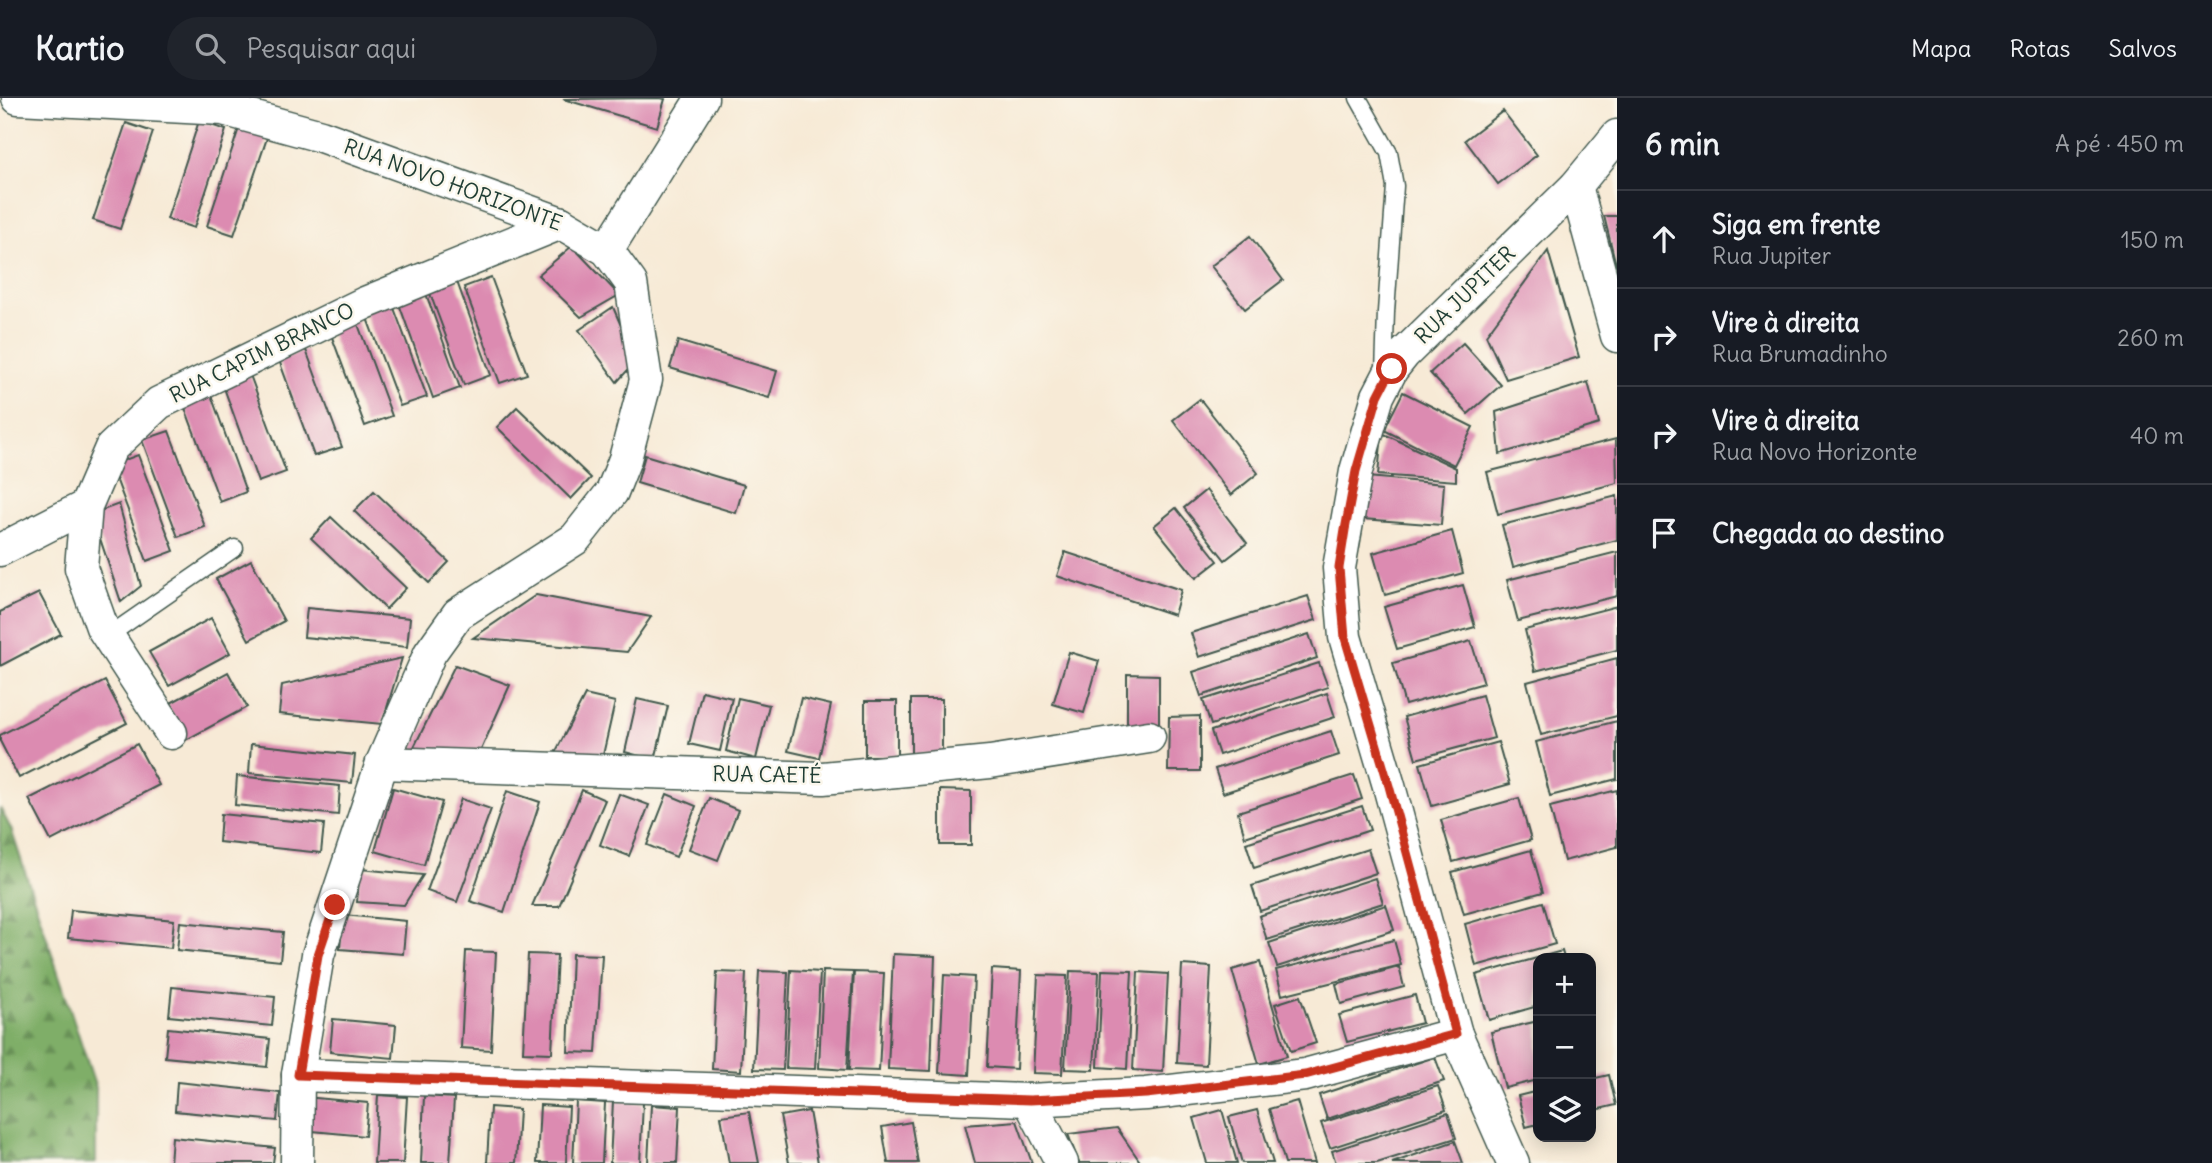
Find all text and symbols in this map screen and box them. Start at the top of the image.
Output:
search box [167,17,657,80]
text: Kartio [35,27,125,69]
icon: search [191,29,229,67]
text: Pesquisar aqui [247,32,416,65]
text: Mapa [1911,33,1971,63]
text: Rotas [2009,33,2071,63]
text: Salvos [2109,33,2177,63]
text: 6 min [1645,125,1720,163]
text: A pé · 450 m [2055,129,2184,158]
street label: RUA NOVO HORIZONTE [340,132,566,237]
text: Siga em frente [1712,208,1880,241]
icon: ahead [1645,220,1683,258]
text: 150 m [2121,225,2184,254]
street label: RUA JUPITER [1409,240,1521,349]
text: Rua Jupiter [1712,241,1831,270]
street label: RUA CAPIM BRANCO [165,296,358,409]
text: Vire à direita [1712,306,1860,339]
icon: right [1645,318,1683,356]
text: 260 m [2117,323,2184,352]
text: Rua Brumadinho [1712,339,1888,368]
route start [1376,353,1407,384]
text: Vire à direita [1712,404,1860,437]
icon: right [1645,416,1683,454]
text: 40 m [2130,421,2184,450]
text: Rua Novo Horizonte [1712,437,1917,466]
icon: arrive [1645,514,1683,552]
text: Chegada ao destino [1712,517,1944,550]
street label: RUA CAETÉ [712,760,822,789]
route end [319,889,350,920]
map controls [1533,953,1596,1142]
button: + [1533,953,1596,1016]
button: − [1533,1016,1596,1079]
button: layers [1533,1079,1596,1142]

